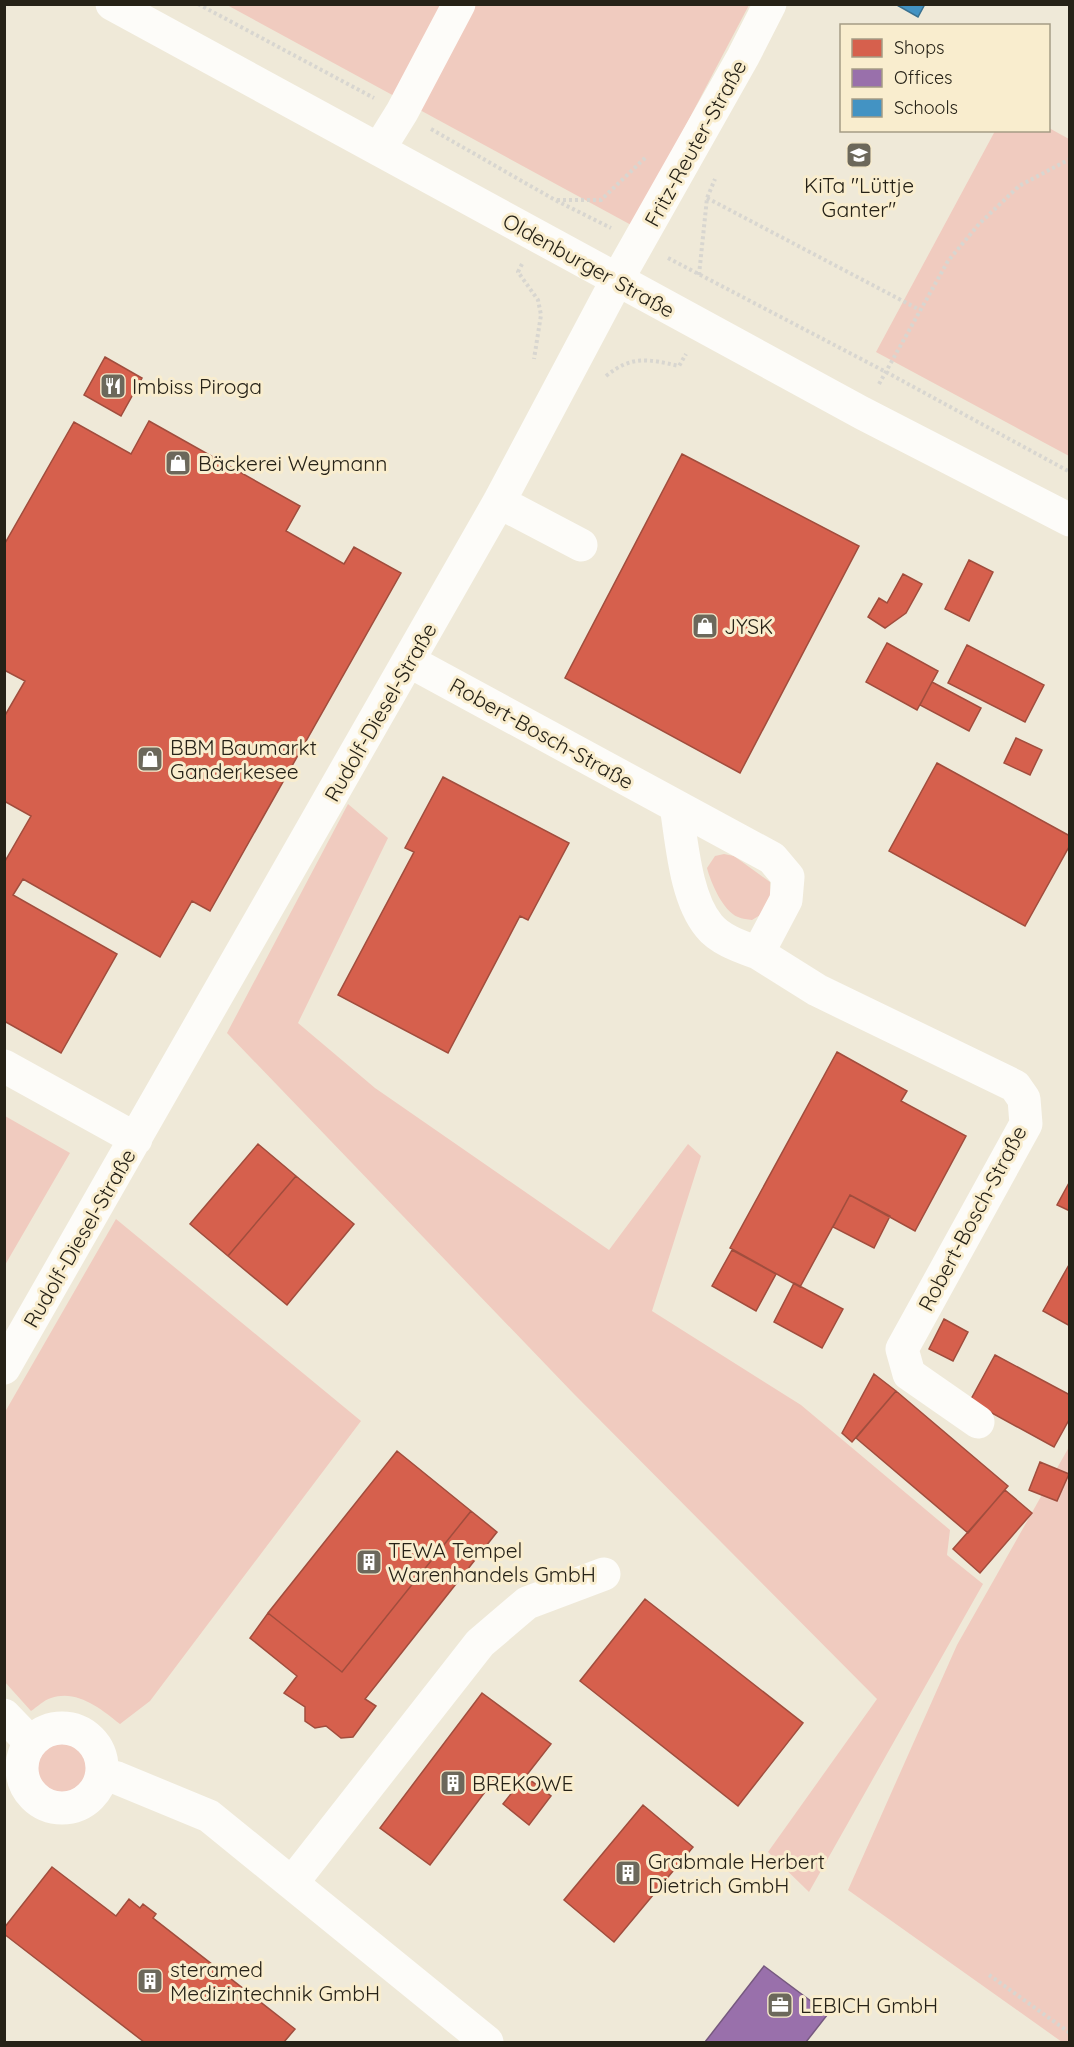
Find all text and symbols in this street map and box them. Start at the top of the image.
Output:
legend [840,24,1050,132]
text: Shops [894,36,945,59]
street label: Fritz-Reuter-Straße [638,55,752,231]
text: Offices [894,66,953,89]
text: Schools [894,96,958,119]
school or university icon: KiTa "Lüttje Ganter" [844,140,874,170]
place label: KiTa "Lüttje Ganter" [804,172,914,222]
street label: Oldenburger Straße [499,207,679,323]
restaurant icon: Imbiss Piroga [98,371,128,401]
place label: Imbiss Piroga [132,373,262,399]
shop icon: Bäckerei Weymann [163,448,193,478]
place label: Bäckerei Weymann [198,450,387,476]
shop icon: JYSK [690,611,720,641]
place label: JYSK [724,613,773,639]
street label: Rudolf-Diesel-Straße [318,618,442,806]
street label: Robert-Bosch-Straße [446,672,638,794]
place label: BBM Baumarkt Ganderkesee [170,734,317,784]
shop icon: BBM Baumarkt Ganderkesee [135,744,165,774]
street label: Robert-Bosch-Straße [912,1121,1032,1315]
street label: Rudolf-Diesel-Straße [17,1144,141,1332]
place label: TEWA Tempel Warenhandels GmbH [388,1537,596,1587]
building icon: TEWA Tempel Warenhandels GmbH [354,1547,384,1577]
building icon: BREKOWE [438,1768,468,1798]
place label: BREKOWE [472,1770,573,1796]
place label: Grabmale Herbert Dietrich GmbH [648,1848,825,1898]
building icon: Grabmale Herbert Dietrich GmbH [613,1858,643,1888]
place label: steramed Medizintechnik GmbH [170,1956,380,2006]
building icon: steramed Medizintechnik GmbH [135,1966,165,1996]
office icon: LEBICH GmbH [765,1990,795,2020]
place label: LEBICH GmbH [800,1992,938,2018]

